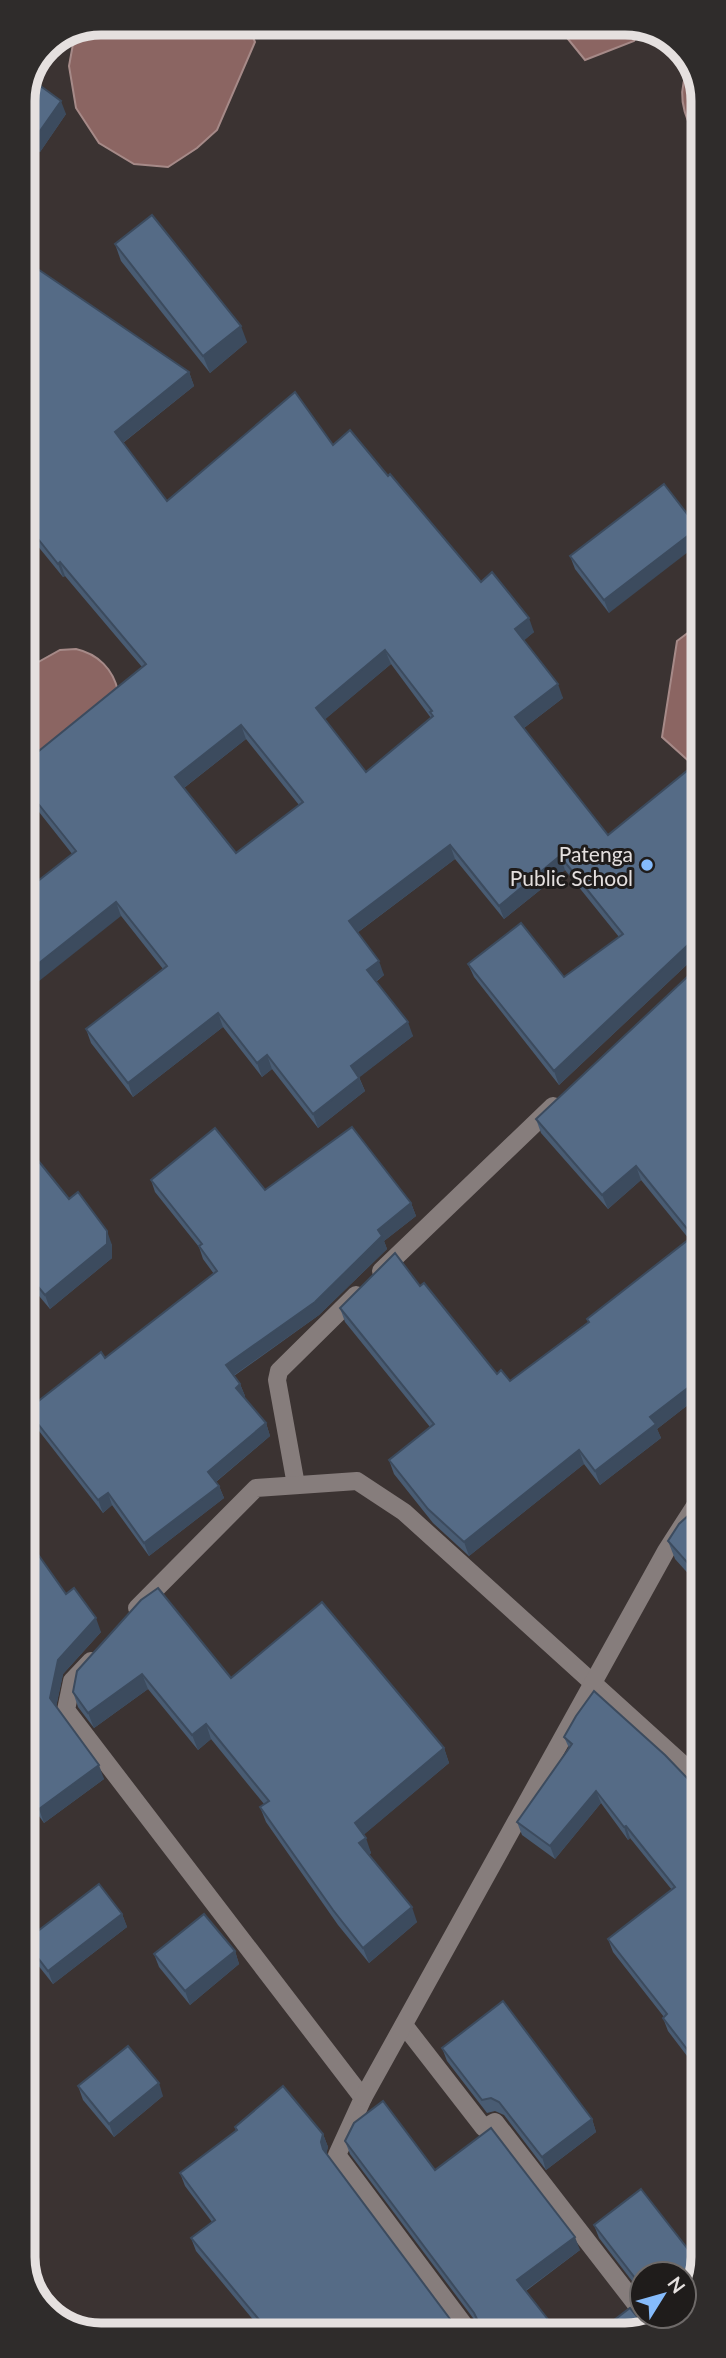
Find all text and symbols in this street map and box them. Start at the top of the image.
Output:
place label: Patenga Public School [510,841,633,890]
marker: Patenga Public School [639,857,655,873]
north arrow [628,2260,698,2330]
text: N [663,2272,691,2297]

